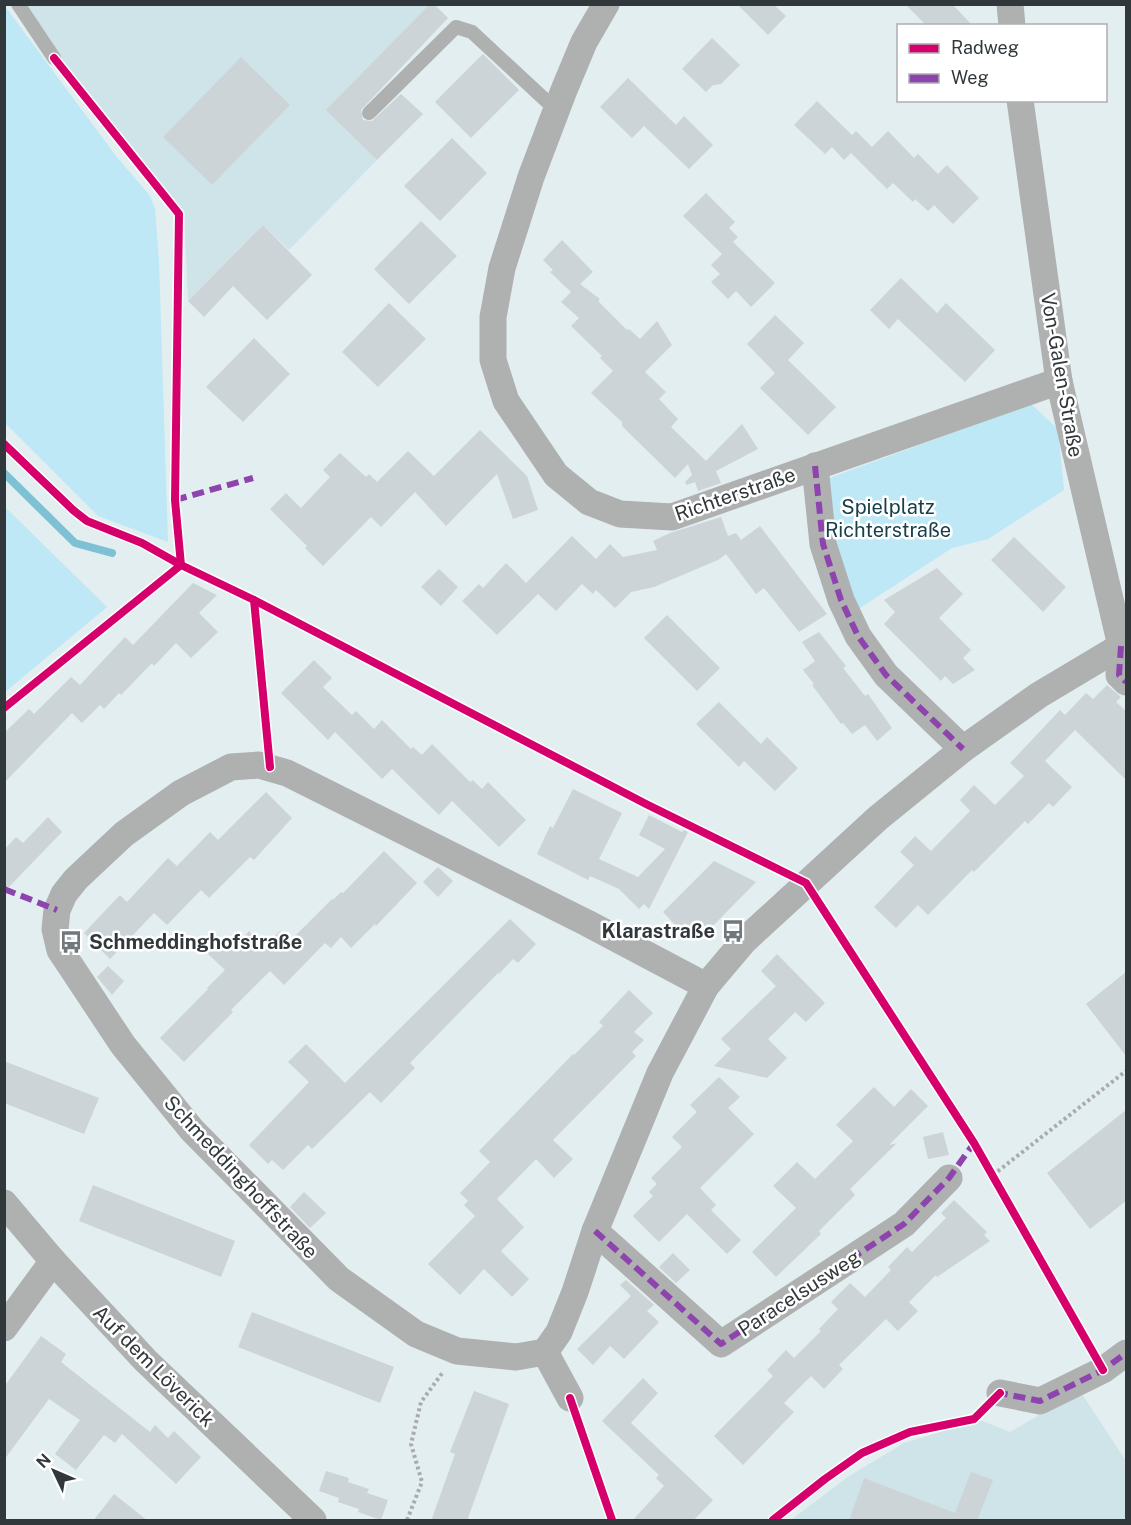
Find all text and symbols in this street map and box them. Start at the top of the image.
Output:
legend [897,24,1107,102]
text: Radweg [951,37,1019,58]
text: Weg [951,67,989,88]
street label: Von-Galen-Straße [1036,291,1088,459]
street label: Richterstraße [671,462,799,526]
park label: Spielplatz Richterstraße [825,495,951,542]
bus stop icon: Klarastraße [720,918,746,944]
place label: Klarastraße [601,919,715,943]
bus stop icon: Schmeddinghofstraße [58,929,84,955]
place label: Schmeddinghofstraße [89,930,302,954]
street label: Schmeddinghoffstraße [159,1090,323,1264]
street label: Paracelsusweg [733,1245,865,1341]
street label: Auf dem Löverick [88,1300,220,1432]
north arrow [24,1441,84,1501]
text: N [32,1450,55,1472]

